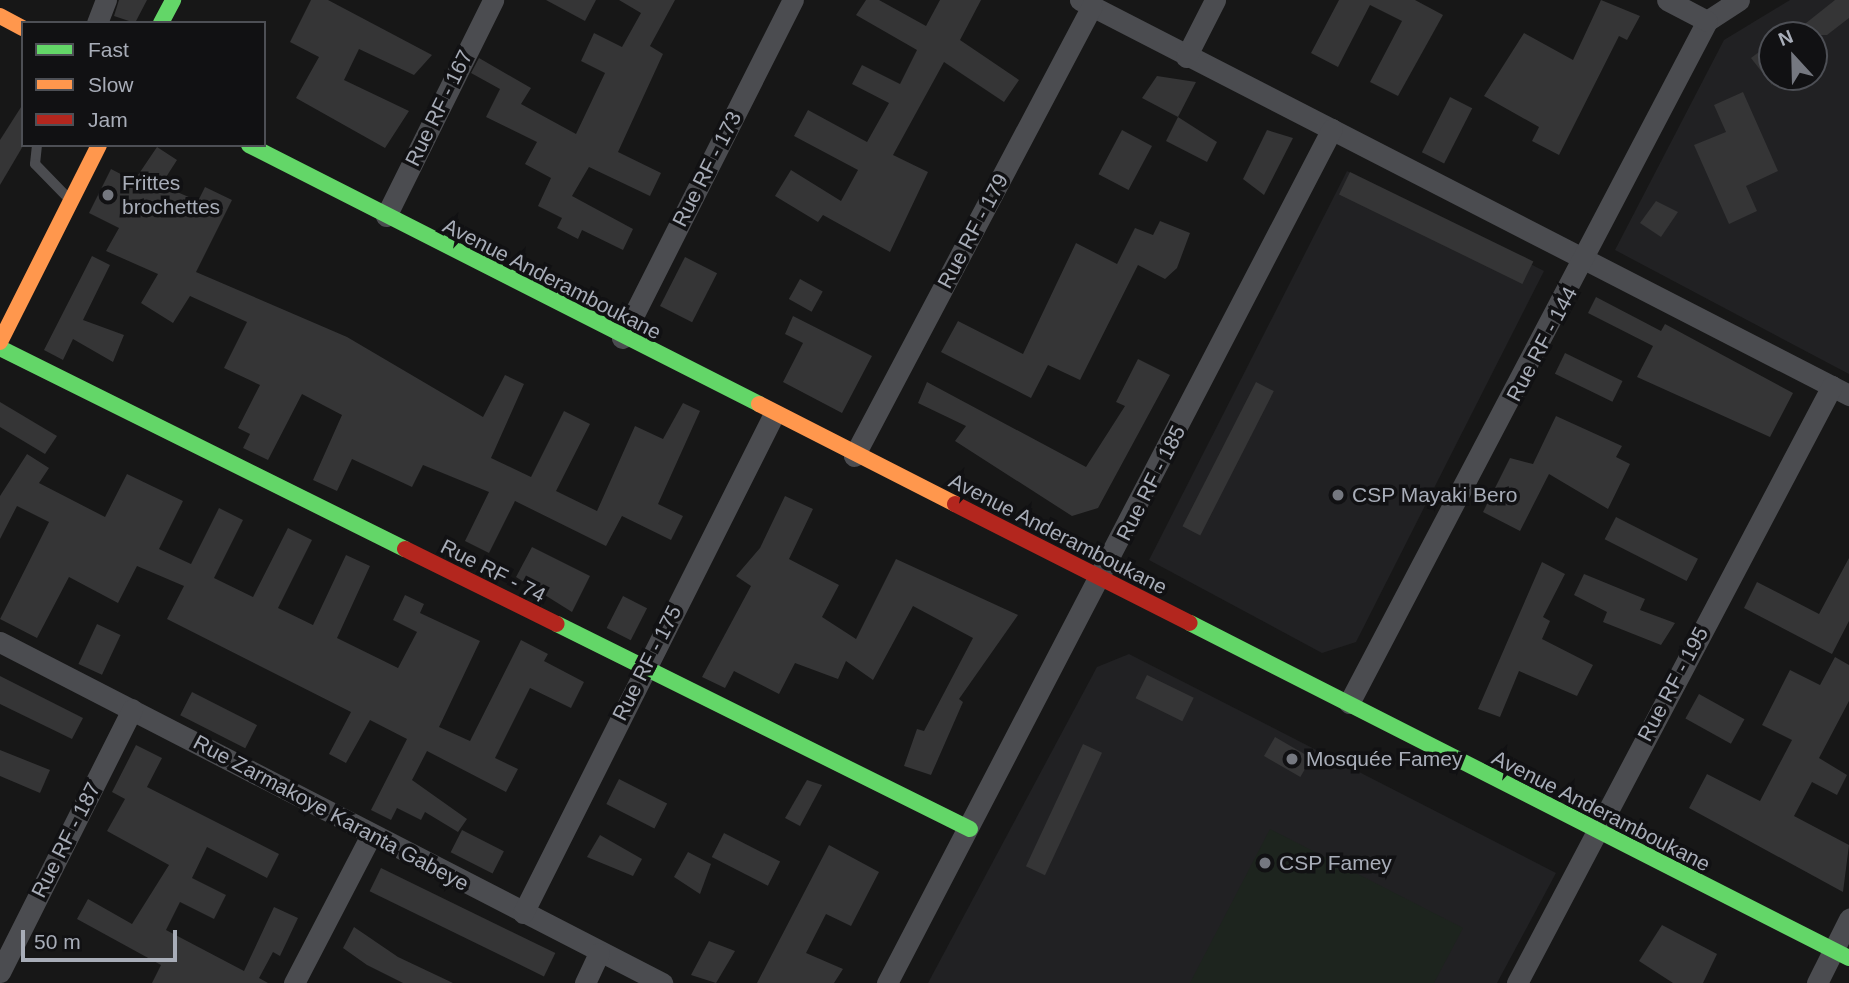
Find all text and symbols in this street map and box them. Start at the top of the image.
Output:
legend [21,21,266,147]
north arrow [1758,21,1828,91]
text: N [1775,26,1796,50]
text: Fast [88,38,129,61]
street label: Rue RF - 167 [400,46,478,170]
text: Slow [88,73,134,96]
street label: Rue RF - 173 [667,107,747,231]
text: Jam [88,108,128,131]
street label: Rue RF - 179 [932,169,1014,293]
place label: Frittes brochettes [122,170,220,220]
marker: Frittes brochettes [100,187,116,203]
street label: Avenue Anderamboukane [438,213,666,345]
street label: Rue RF - 144 [1501,282,1583,406]
street label: Rue RF - 185 [1111,421,1191,545]
street label: Avenue Anderamboukane [944,468,1172,600]
place label: CSP Mayaki Bero [1352,482,1518,508]
marker: CSP Mayaki Bero [1330,487,1346,503]
street label: Rue RF - 74 [436,534,550,608]
street label: Rue RF - 175 [607,601,687,725]
street label: Rue RF - 195 [1632,622,1714,746]
street label: Rue Zarmakoye Karanta Gabeye [189,730,473,896]
street label: Avenue Anderamboukane [1487,745,1715,877]
place label: Mosquée Famey [1306,746,1462,772]
marker: Mosquée Famey [1284,751,1300,767]
street label: Rue RF - 187 [26,778,106,902]
place label: CSP Famey [1279,850,1392,876]
marker: CSP Famey [1257,855,1273,871]
scale bar [24,916,180,960]
text: 50 m [34,930,81,953]

